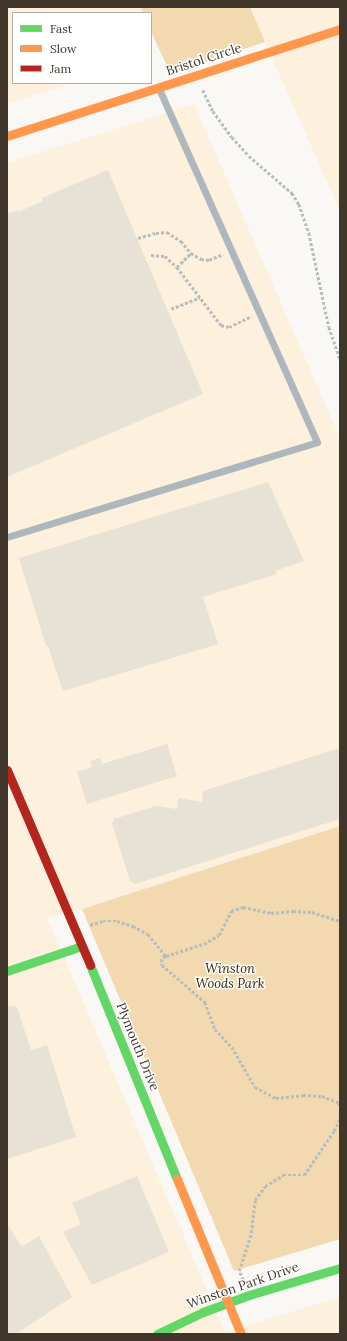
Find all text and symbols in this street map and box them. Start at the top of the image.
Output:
legend [12,12,152,84]
text: Fast [50,21,73,36]
street label: Bristol Circle [164,40,244,80]
text: Slow [50,41,77,56]
text: Jam [50,61,71,76]
park label: Winston Woods Park [195,962,265,993]
street label: Plymouth Drive [112,1001,162,1093]
street label: Winston Park Drive [185,1260,301,1312]

